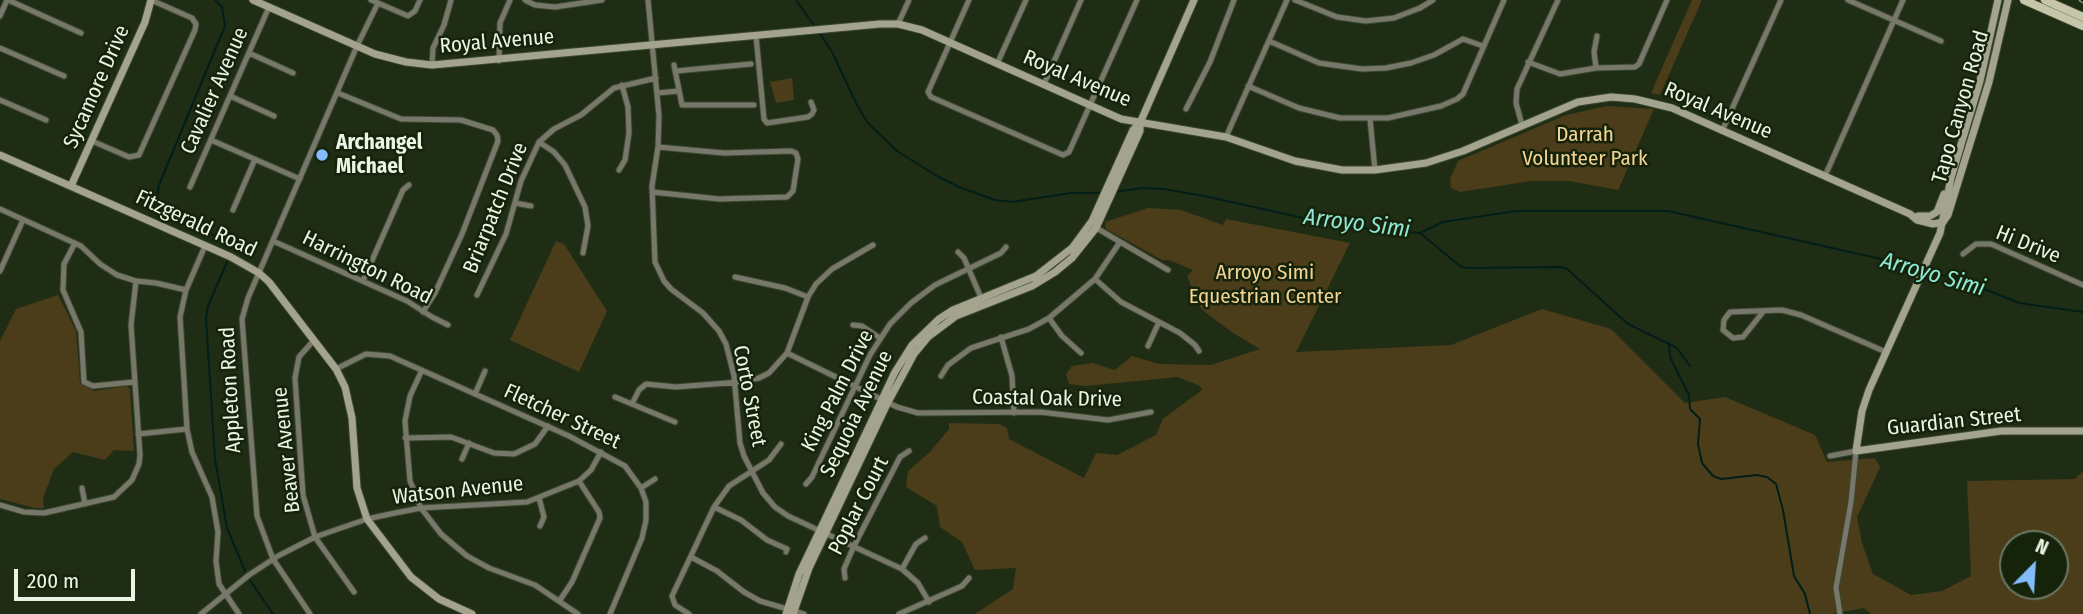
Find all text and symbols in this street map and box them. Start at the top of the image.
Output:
street label: Sycamore Drive [59,21,135,153]
street label: Cavalier Avenue [176,24,254,158]
street label: Royal Avenue [439,24,555,60]
street label: Tapo Canyon Road [1927,28,1995,186]
street label: Royal Avenue [1019,45,1135,113]
street label: Royal Avenue [1660,77,1776,145]
park label: Darrah Volunteer Park [1522,122,1648,172]
place label: Archangel Michael [336,130,422,180]
street label: Briarpatch Drive [458,139,534,277]
marker: Archangel Michael [314,147,330,163]
street label: Fitzgerald Road [131,185,261,263]
water label: Arroyo Simi [1302,204,1412,244]
street label: Hi Drive [1992,221,2064,269]
street label: Harrington Road [298,226,436,310]
water label: Arroyo Simi [1878,247,1988,303]
park label: Arroyo Simi Equestrian Center [1189,260,1341,310]
street label: Appleton Road [215,326,247,454]
street label: King Palm Drive [797,326,879,456]
street label: Corto Street [727,343,771,449]
street label: Sequoia Avenue [815,347,899,481]
street label: Fletcher Street [500,379,624,455]
street label: Coastal Oak Drive [972,385,1122,413]
street label: Beaver Avenue [268,386,306,514]
street label: Guardian Street [1886,402,2022,442]
street label: Poplar Court [823,453,895,559]
street label: Watson Avenue [391,472,525,510]
north arrow [1999,530,2069,600]
text: N [2032,534,2052,560]
scale bar [18,554,138,598]
text: 200 m [27,568,79,594]

